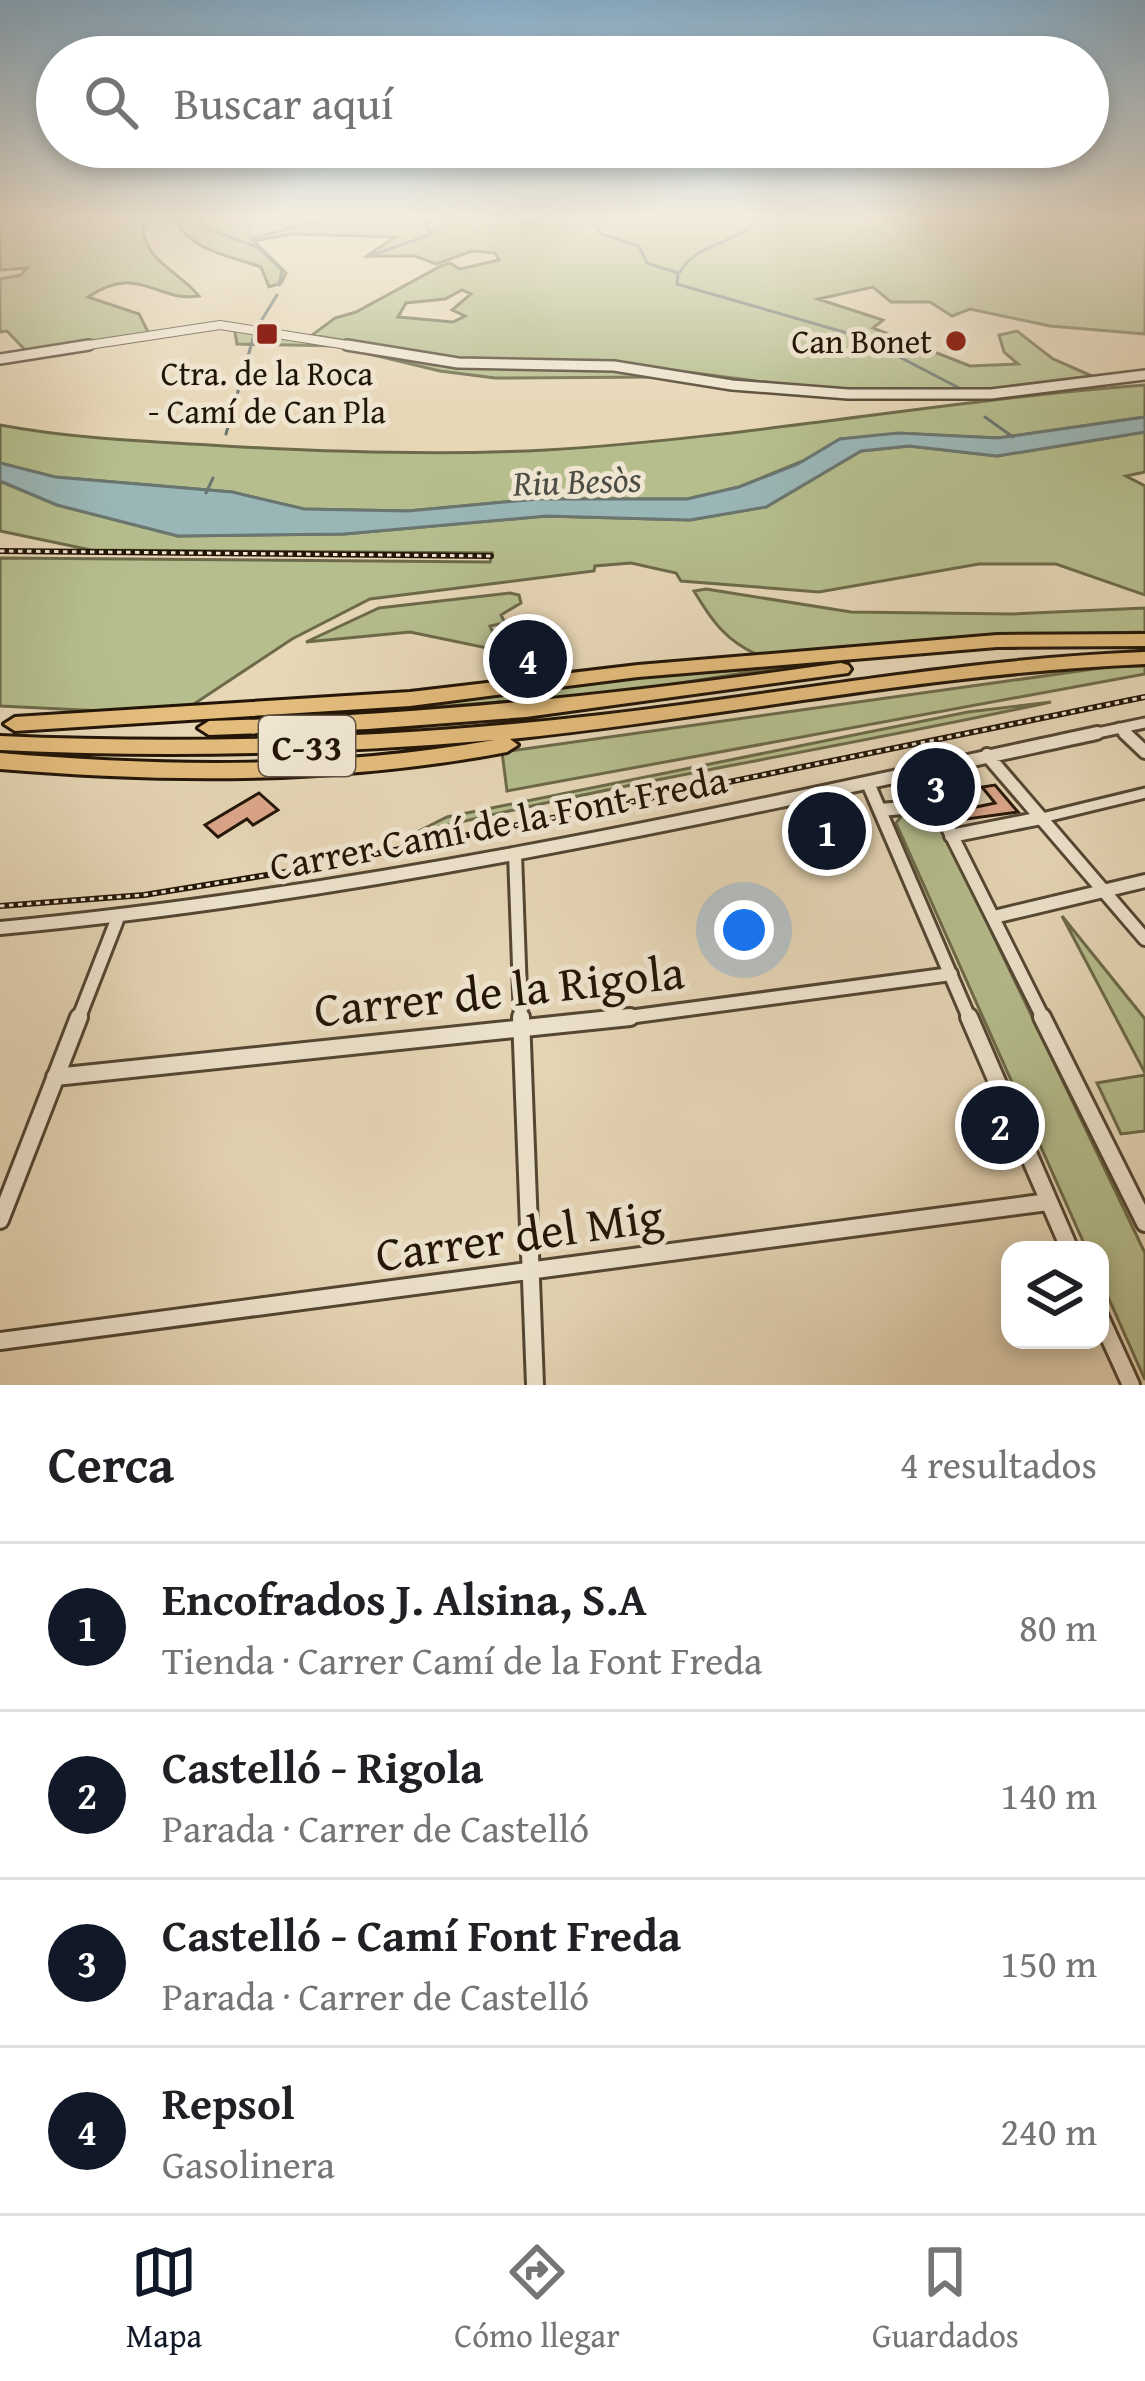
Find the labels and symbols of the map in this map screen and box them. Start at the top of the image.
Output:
place label: Can Bonet [791,317,932,365]
marker: Ctra. de la Roca - Camí de Can Pla [254,321,280,347]
marker: Can Bonet [943,328,969,354]
place label: Ctra. de la Roca - Camí de Can Pla [148,349,386,435]
water label: Riu Besòs [511,451,642,509]
pin: 4 [489,614,567,704]
road number: C-33 [259,716,355,776]
pin: 3 [897,742,975,832]
street label: Carrer Camí de la Font Freda [265,750,732,894]
pin: 1 [788,786,866,876]
your location [714,900,774,960]
street label: Carrer de la Rigola [311,935,688,1045]
pin: 2 [961,1080,1039,1170]
street label: Carrer del Mig [371,1179,667,1289]

